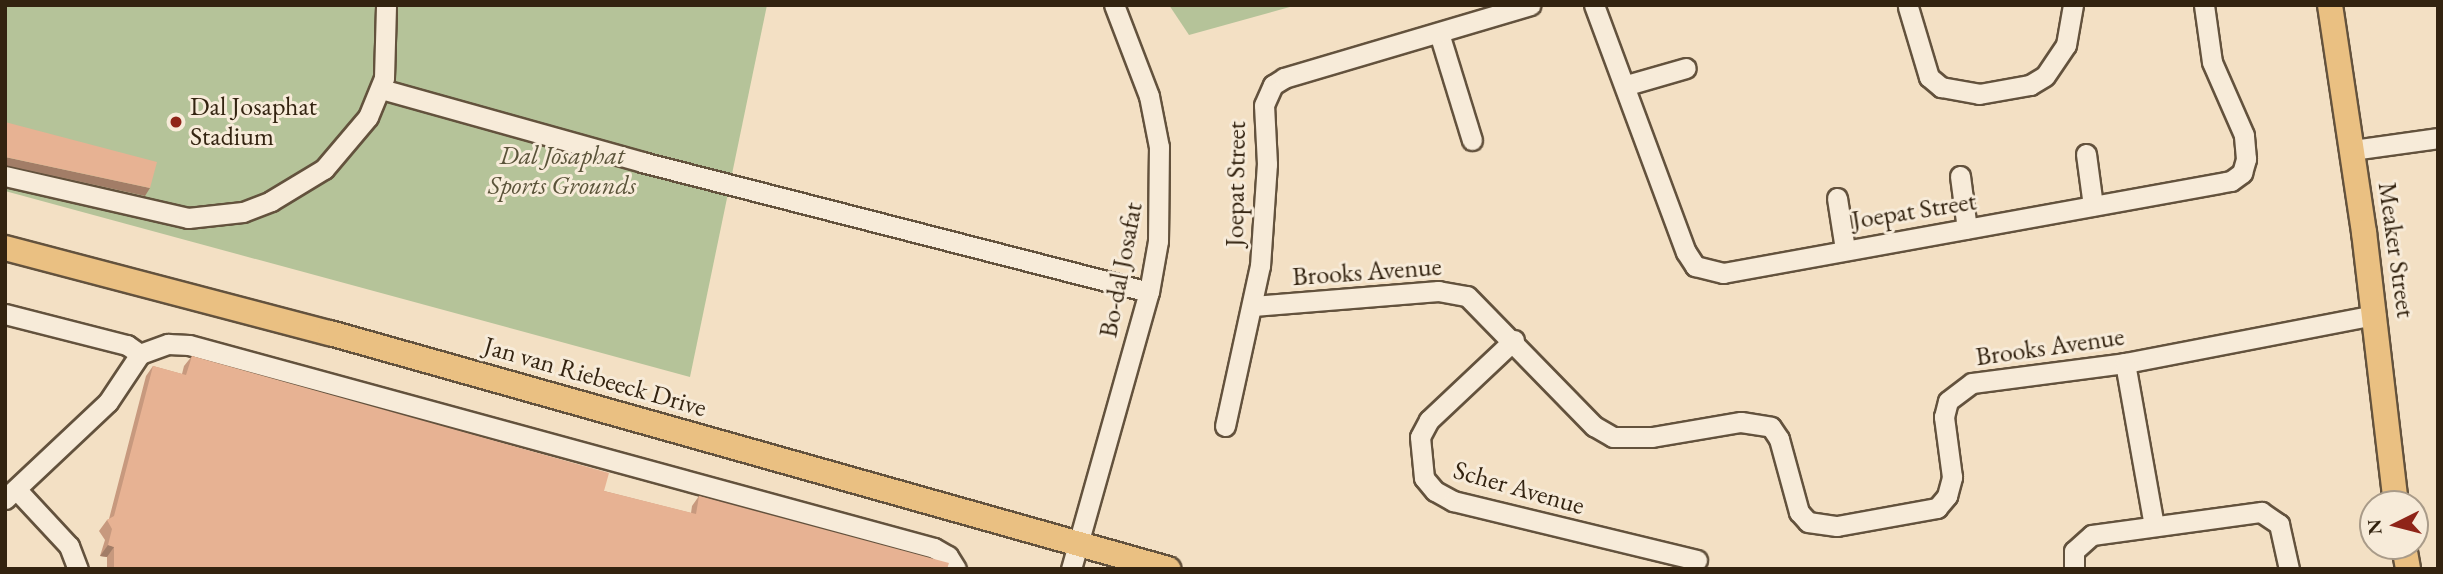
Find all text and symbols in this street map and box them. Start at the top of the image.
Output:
place label: Dal Josaphat Stadium [190,91,317,152]
marker: Dal Josaphat Stadium [168,114,184,130]
street label: Joepat Street [1219,121,1253,247]
park label: Dal Josaphat Sports Grounds [488,140,636,202]
street label: Meaker Street [2371,180,2421,320]
street label: Joepat Street [1849,186,1979,236]
street label: Bo-dal Josafat [1093,200,1149,340]
street label: Brooks Avenue [1291,251,1443,293]
street label: Brooks Avenue [1974,321,2126,373]
street label: Jan van Riebeeck Drive [480,330,710,424]
street label: Scher Avenue [1450,454,1588,522]
north arrow [2359,490,2429,560]
text: N [2361,518,2388,536]

